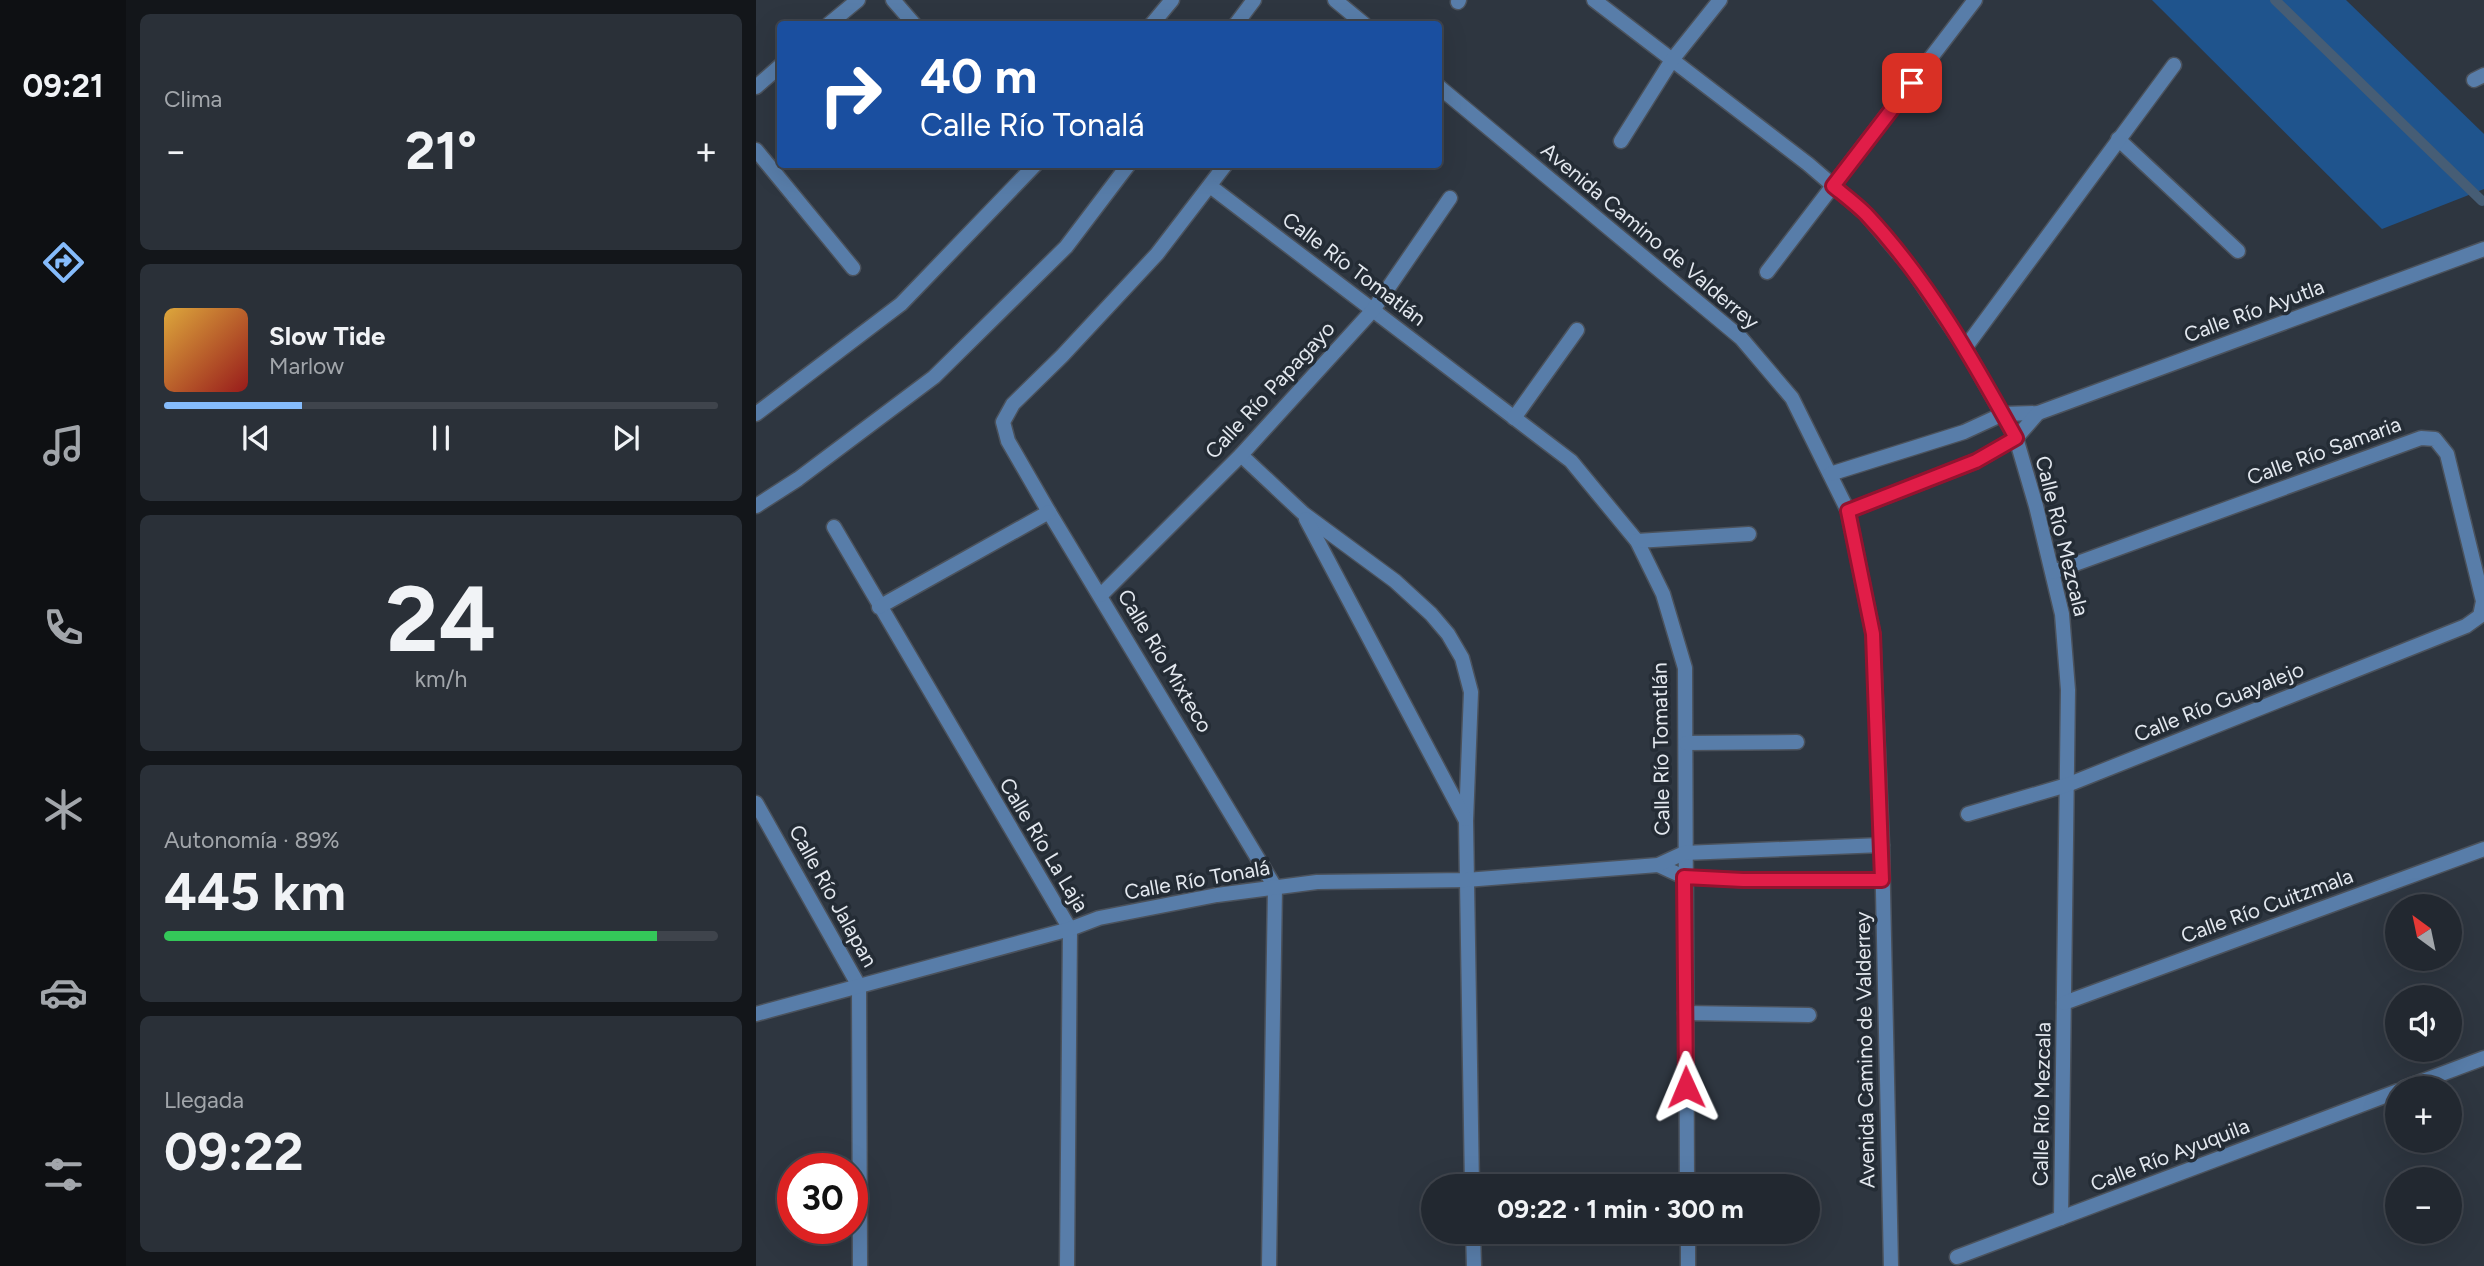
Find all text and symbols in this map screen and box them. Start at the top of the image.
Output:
text: 40 m [920,46,1037,105]
icon: right [805,49,896,140]
pin [1882,53,1942,113]
icon: arrive [1893,64,1931,102]
text: 09:21 [23,67,103,105]
text: Clima [164,85,222,113]
text: Calle Río Tonalá [920,106,1145,144]
text: 21° [405,120,477,182]
text: − [164,128,188,174]
text: + [694,128,718,174]
street label: Avenida Camino de Valderrey [1536,137,1764,334]
street label: Calle Río Tomatlán [1278,207,1431,331]
icon: directions [39,238,88,287]
street label: Calle Río Ayutla [2180,274,2327,347]
street label: Calle Río Papagayo [1200,316,1340,464]
text: Slow Tide [269,320,385,352]
text: Marlow [269,352,344,380]
street label: Calle Río Samaria [2243,411,2404,490]
icon: previous [237,419,275,457]
icon: pause [422,419,460,457]
icon: next [607,419,645,457]
icon: music [39,421,88,470]
street label: Calle Río Mezcala [2031,453,2094,619]
text: 24 [386,565,496,674]
street label: Calle Río Mixteco [1113,585,1218,737]
icon: phone [39,603,88,652]
street label: Calle Río Guayalejo [2130,656,2307,747]
street label: Calle Río Tomatlán [1646,662,1675,836]
text: km/h [415,665,467,693]
street label: Calle Río La Laja [995,773,1094,916]
icon: climate [39,785,88,834]
street label: Calle Río Jalapan [784,820,883,971]
text: Autonomía · 89% [164,826,340,854]
street label: Calle Río Tonalá [1122,854,1272,905]
text: 445 km [164,861,346,923]
street label: Calle Río Cuitzmala [2177,863,2356,948]
north arrow [2385,894,2462,971]
map controls [2385,894,2462,1244]
street label: Avenida Camino de Valderrey [1850,911,1879,1189]
icon: car [39,968,88,1017]
button: sound [2385,985,2462,1062]
street label: Calle Río Mezcala [2028,1022,2055,1186]
position arrow [1649,1050,1723,1124]
button: + [2385,1076,2462,1153]
text: Llegada [164,1086,244,1114]
street label: Calle Río Ayuquila [2087,1113,2253,1196]
text: 09:22 [164,1121,304,1183]
icon: filters [39,1150,88,1199]
speed limit sign: 30 [777,1153,868,1244]
button: − [2385,1167,2462,1244]
text: 09:22 · 1 min · 300 m [1497,1193,1744,1225]

